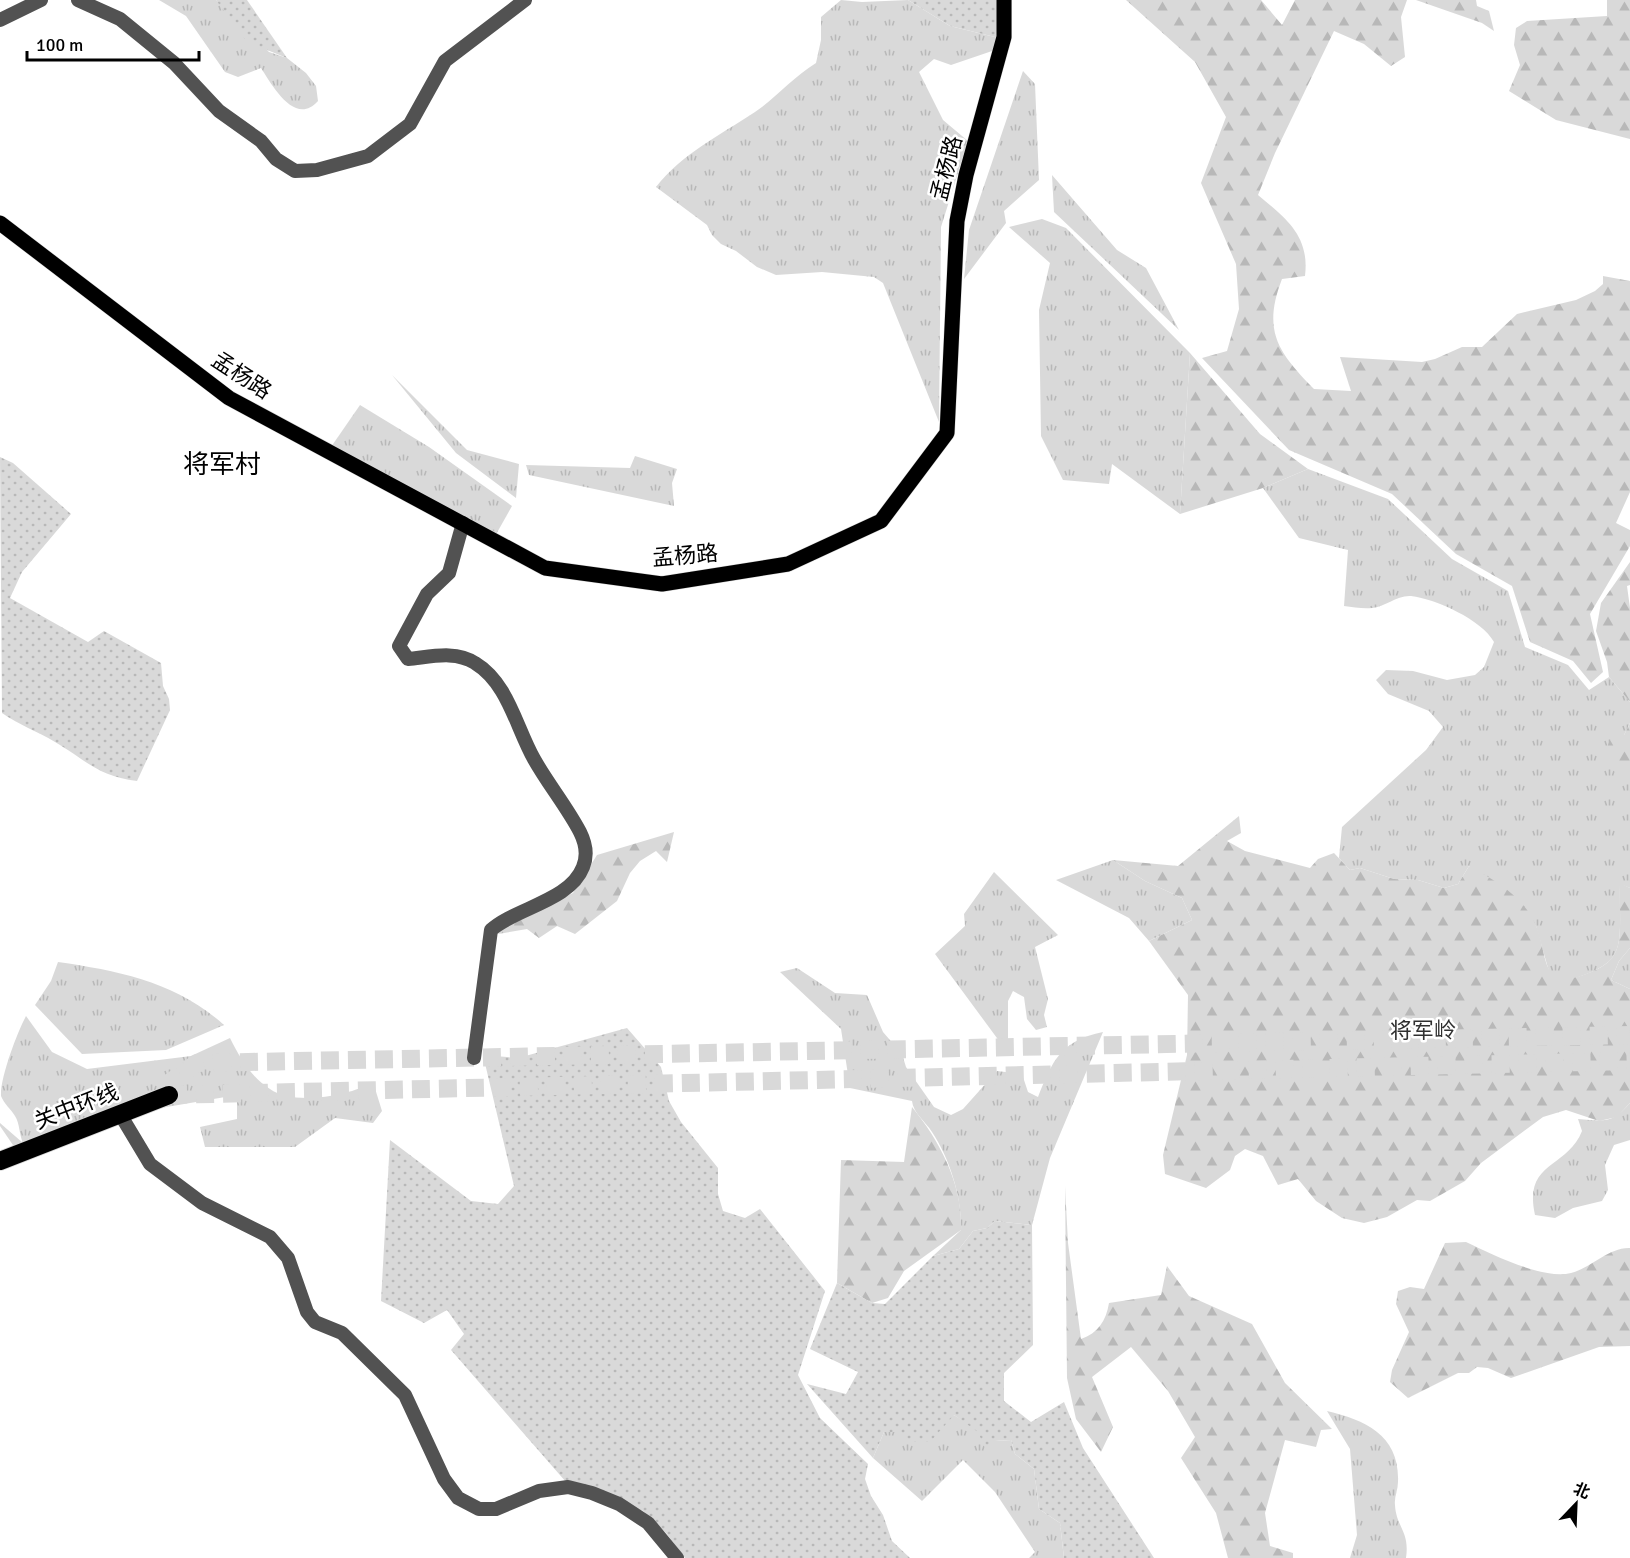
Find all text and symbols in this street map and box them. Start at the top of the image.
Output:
scale bar [27,24,200,62]
text: 100 m [36,34,83,56]
street label: 孟杨路 [925,133,968,203]
street label: 孟杨路 [207,346,277,405]
district label: 将军村 [183,449,261,481]
street label: 孟杨路 [651,539,719,572]
park label: 将军岭 [1390,1017,1456,1044]
street label: 关中环线 [30,1078,122,1135]
north arrow [1546,1474,1606,1534]
text: 北 [1570,1479,1593,1503]

